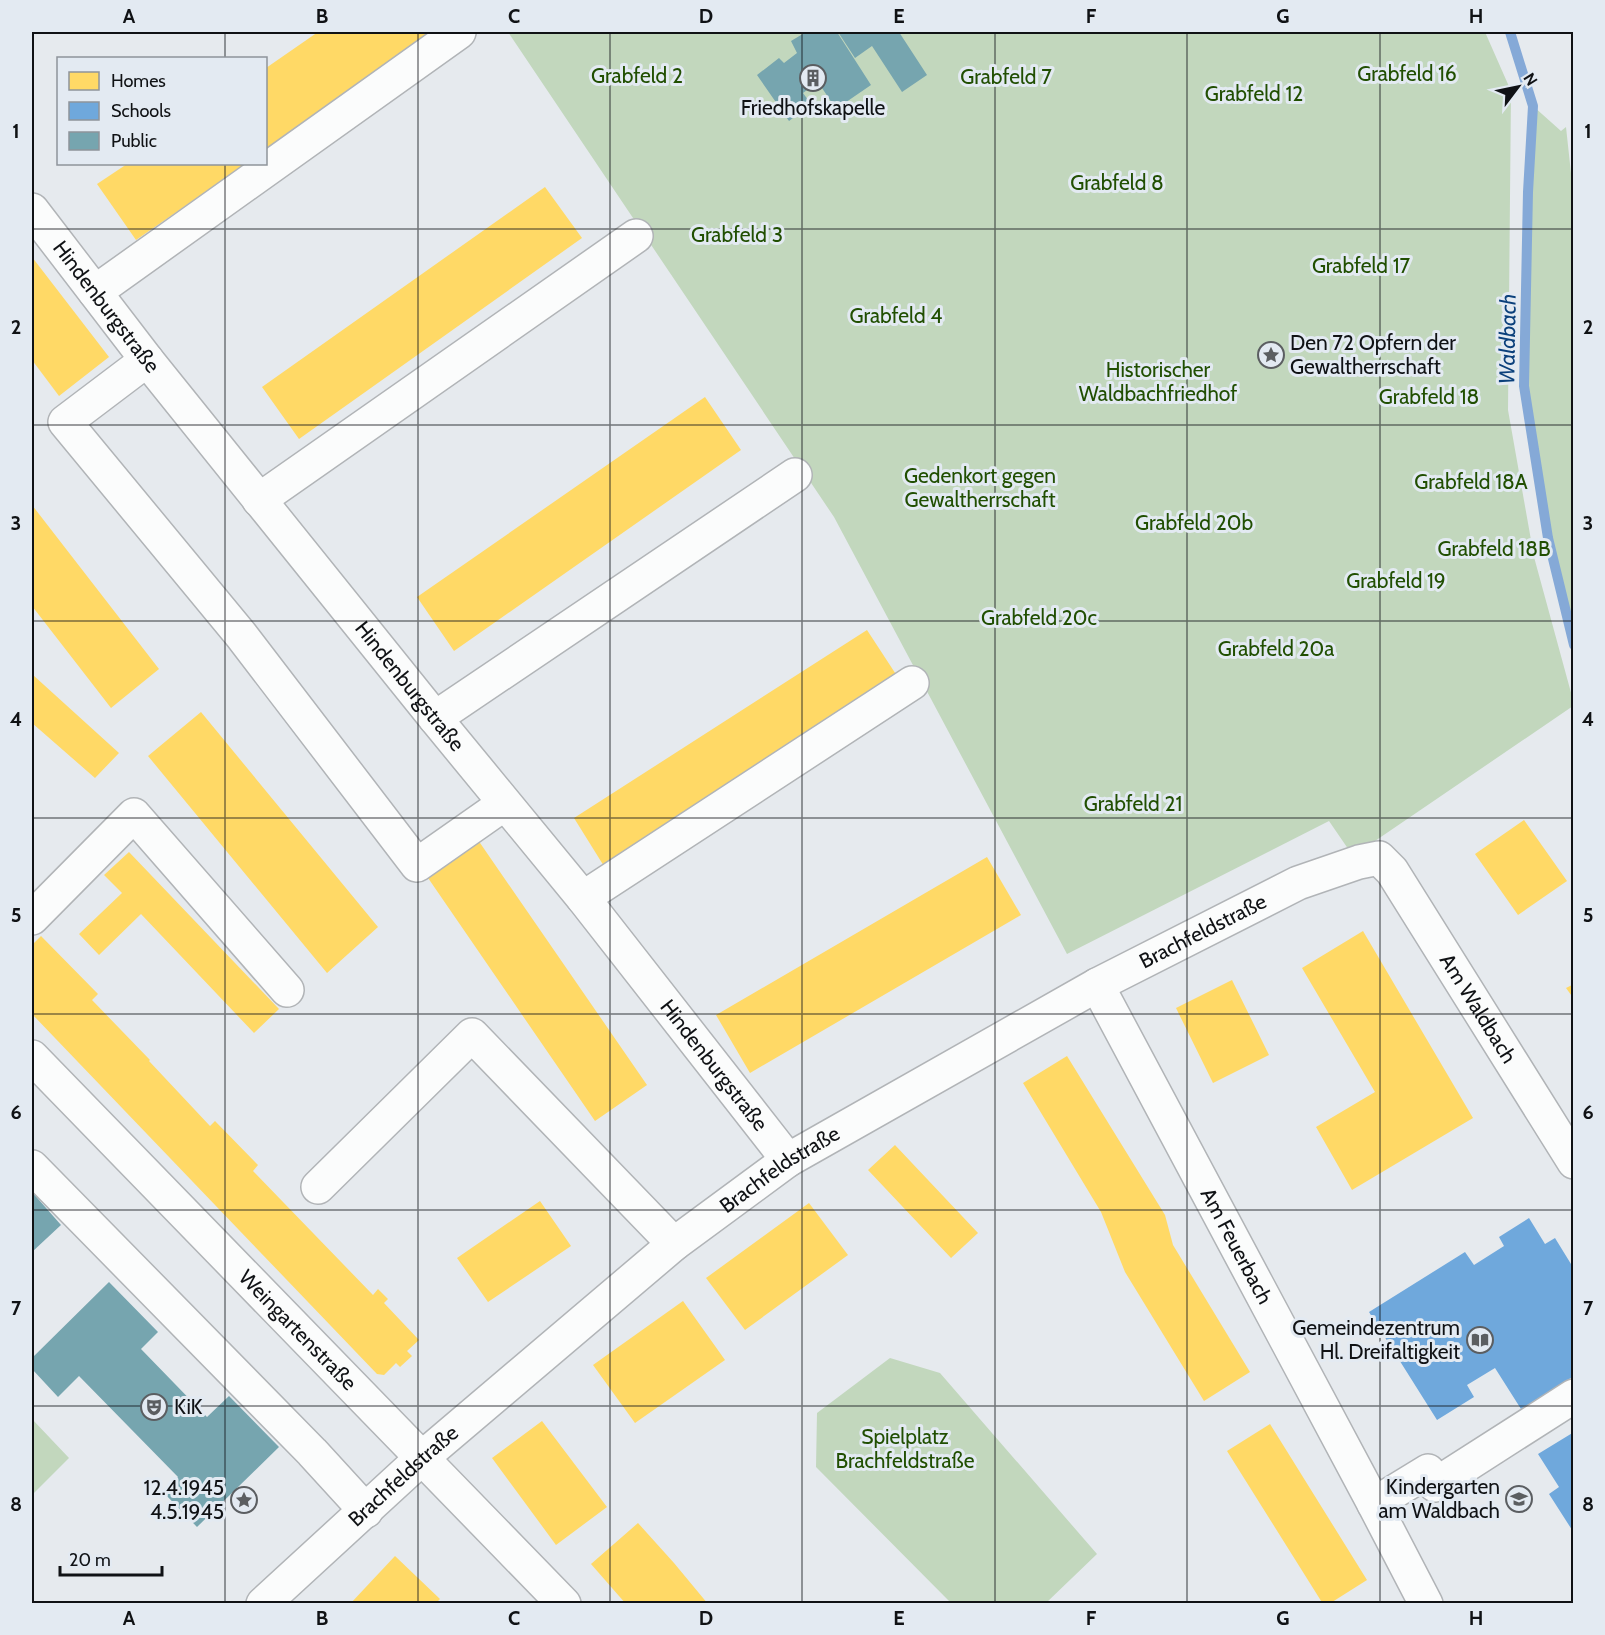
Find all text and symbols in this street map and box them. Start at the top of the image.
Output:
text: A [123,4,136,28]
text: B [316,4,328,28]
text: C [508,4,520,28]
text: D [699,4,713,28]
text: E [893,4,905,28]
text: F [1086,4,1097,28]
text: G [1276,4,1290,28]
text: H [1469,4,1483,28]
legend [57,57,267,165]
north arrow [1488,57,1548,117]
park label: Grabfeld 16 [1357,61,1457,86]
park label: Grabfeld 2 [591,63,683,88]
building icon: Friedhofskapelle [798,63,828,93]
park label: Grabfeld 7 [960,64,1052,89]
text: N [1519,69,1541,89]
text: Homes [111,70,166,92]
park label: Grabfeld 12 [1205,81,1303,106]
place label: Friedhofskapelle [741,95,885,120]
text: Schools [111,100,171,122]
text: 1 [12,119,20,143]
text: 1 [1584,119,1592,143]
text: Public [111,130,157,152]
park label: Grabfeld 8 [1070,170,1164,195]
park label: Grabfeld 3 [691,222,783,247]
street label: Hindenburgstraße [48,235,165,378]
park label: Grabfeld 17 [1312,253,1411,278]
water label: Waldbach [1493,293,1522,385]
park label: Grabfeld 4 [850,303,942,328]
text: 2 [11,315,21,339]
text: 2 [1583,315,1593,339]
place label: Den 72 Opfern der Gewaltherrschaft [1290,330,1456,379]
place icon: Den 72 Opfern der Gewaltherrschaft [1256,340,1286,370]
park label: Historischer Waldbachfriedhof [1079,357,1237,406]
park label: Grabfeld 18 [1379,384,1479,409]
park label: Gedenkort gegen Gewaltherrschaft [904,463,1056,512]
park label: Grabfeld 18A [1414,469,1528,494]
park label: Grabfeld 20b [1135,510,1253,535]
text: 3 [11,511,21,535]
text: 3 [1583,511,1593,535]
park label: Grabfeld 18B [1438,536,1550,561]
park label: Grabfeld 19 [1346,568,1446,593]
park label: Grabfeld 20c [981,605,1097,630]
street label: Hindenburgstraße [350,616,470,756]
park label: Grabfeld 20a [1218,636,1334,661]
text: 4 [10,707,22,731]
text: 4 [1582,707,1594,731]
park label: Grabfeld 21 [1084,791,1182,816]
street label: Brachfeldstraße [1135,888,1271,973]
text: 5 [11,903,21,927]
text: 5 [1583,903,1593,927]
street label: Am Waldbach [1435,949,1522,1068]
street label: Hindenburgstraße [655,994,774,1136]
text: 6 [10,1100,22,1124]
text: 6 [1582,1100,1594,1124]
street label: Brachfeldstraße [715,1120,844,1218]
street label: Am Feuerbach [1196,1184,1278,1308]
street label: Weingartenstraße [234,1264,362,1395]
text: 7 [11,1296,22,1320]
text: 7 [1583,1296,1594,1320]
place label: Gemeindezentrum Hl. Dreifaltigkeit [1292,1315,1460,1364]
library icon: Gemeindezentrum Hl. Dreifaltigkeit [1465,1325,1495,1355]
theatre icon: KiK [139,1392,169,1422]
place label: KiK [174,1394,203,1419]
street label: Brachfeldstraße [343,1420,463,1531]
park label: Spielplatz Brachfeldstraße [836,1424,975,1473]
place label: Kindergarten am Waldbach [1379,1474,1500,1523]
place label: 12.4.1945 4.5.1945 [144,1475,224,1524]
school or university icon: Kindergarten am Waldbach [1504,1484,1534,1514]
place icon: 12.4.1945 4.5.1945 [229,1485,259,1515]
text: 8 [10,1492,22,1516]
text: 8 [1582,1492,1594,1516]
scale bar [60,1539,162,1577]
text: 20 m [69,1549,111,1571]
text: A [123,1606,136,1630]
text: B [316,1606,328,1630]
text: C [508,1606,520,1630]
text: D [699,1606,713,1630]
text: E [893,1606,905,1630]
text: F [1086,1606,1097,1630]
text: G [1276,1606,1290,1630]
text: H [1469,1606,1483,1630]

